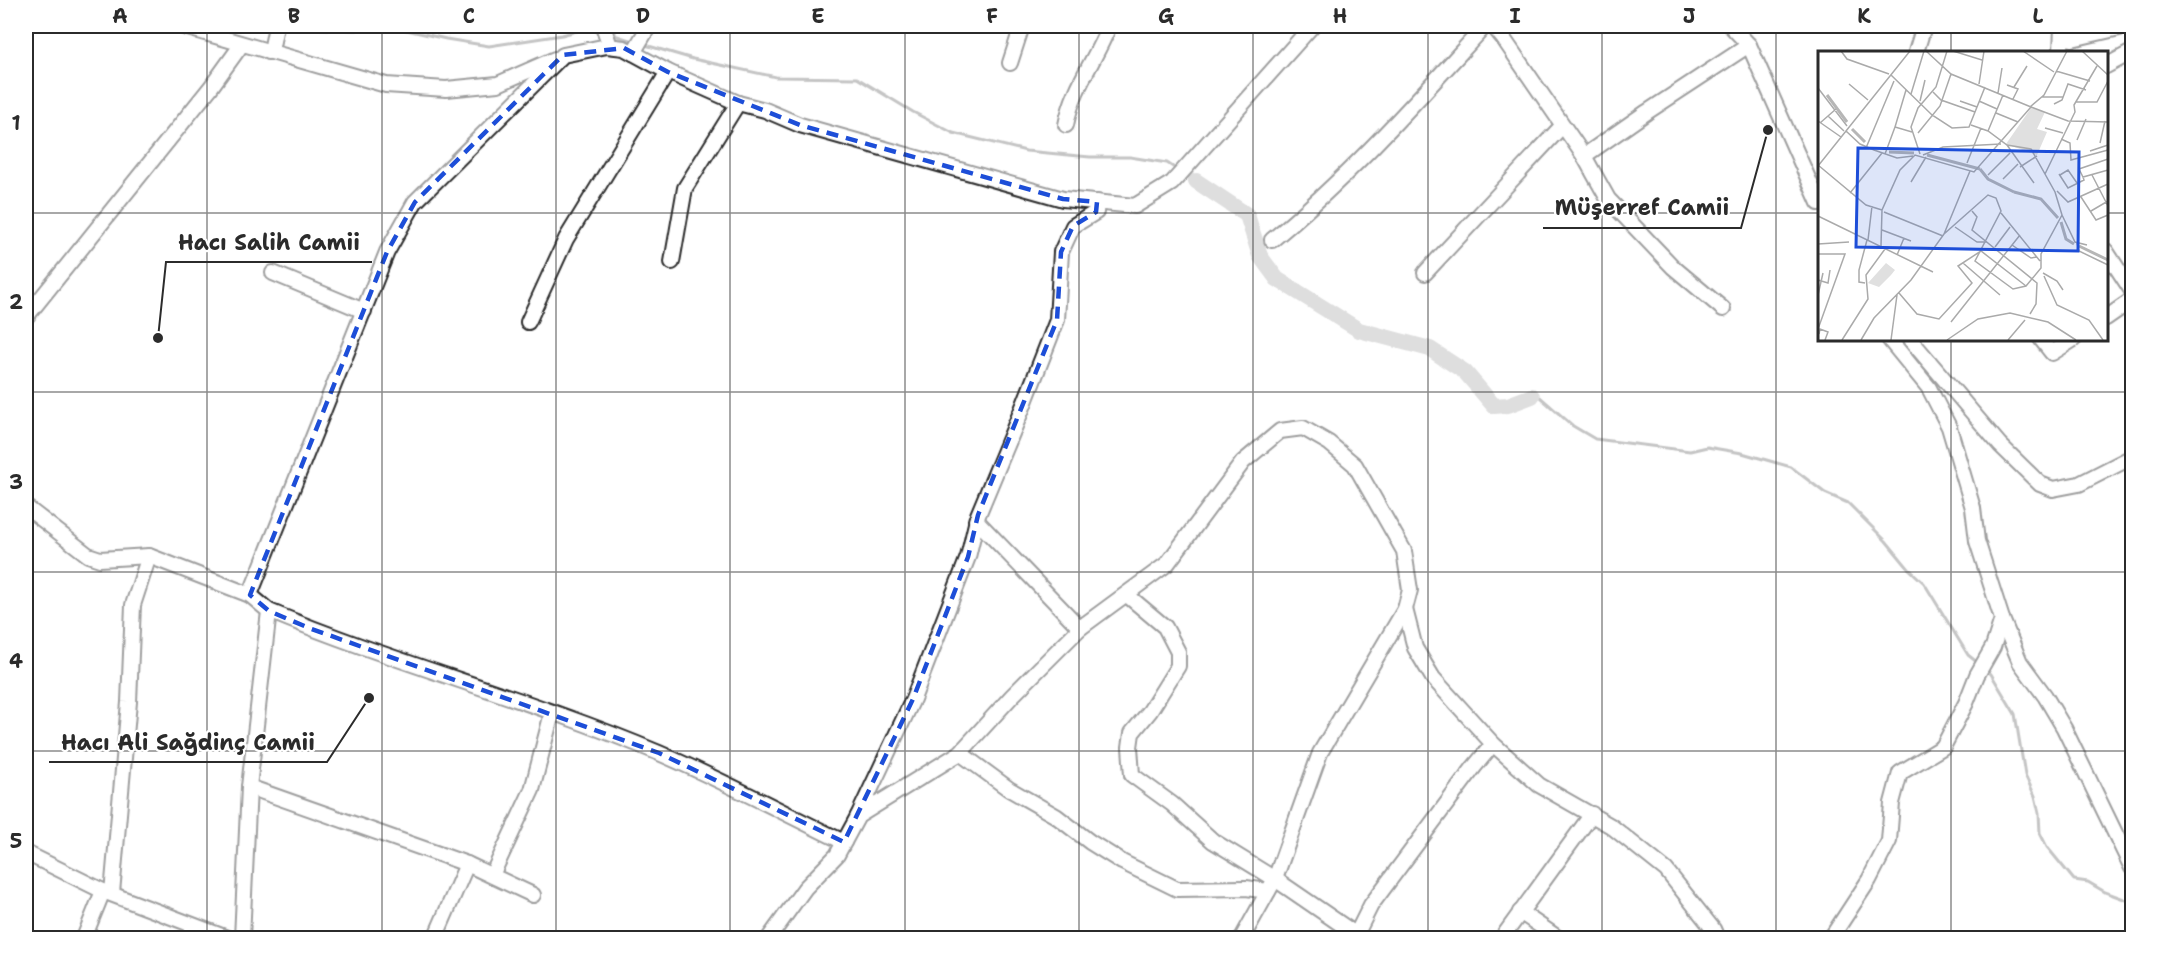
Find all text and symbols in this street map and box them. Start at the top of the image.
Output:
text: A [112,3,128,29]
text: B [288,3,300,29]
text: C [463,3,475,29]
text: D [636,3,650,29]
text: E [811,3,825,29]
text: F [986,3,998,29]
text: G [1158,3,1174,29]
text: H [1333,3,1347,29]
text: I [1509,3,1521,29]
text: J [1683,3,1696,29]
text: K [1857,3,1871,29]
text: L [2033,3,2044,29]
inset map [1818,51,2107,340]
text: 1 [11,110,21,136]
callout: Müşerref Camii [1543,188,1741,228]
text: Müşerref Camii [1555,193,1729,222]
callout: Hacı Salih Camii [166,222,372,262]
text: Hacı Salih Camii [178,228,360,257]
text: 2 [9,289,23,315]
text: 3 [9,469,23,495]
text: 4 [9,648,23,674]
callout: Hacı Ali Sağdinç Camii [49,722,327,762]
text: Hacı Ali Sağdinç Camii [61,728,315,757]
text: 5 [10,828,22,854]

